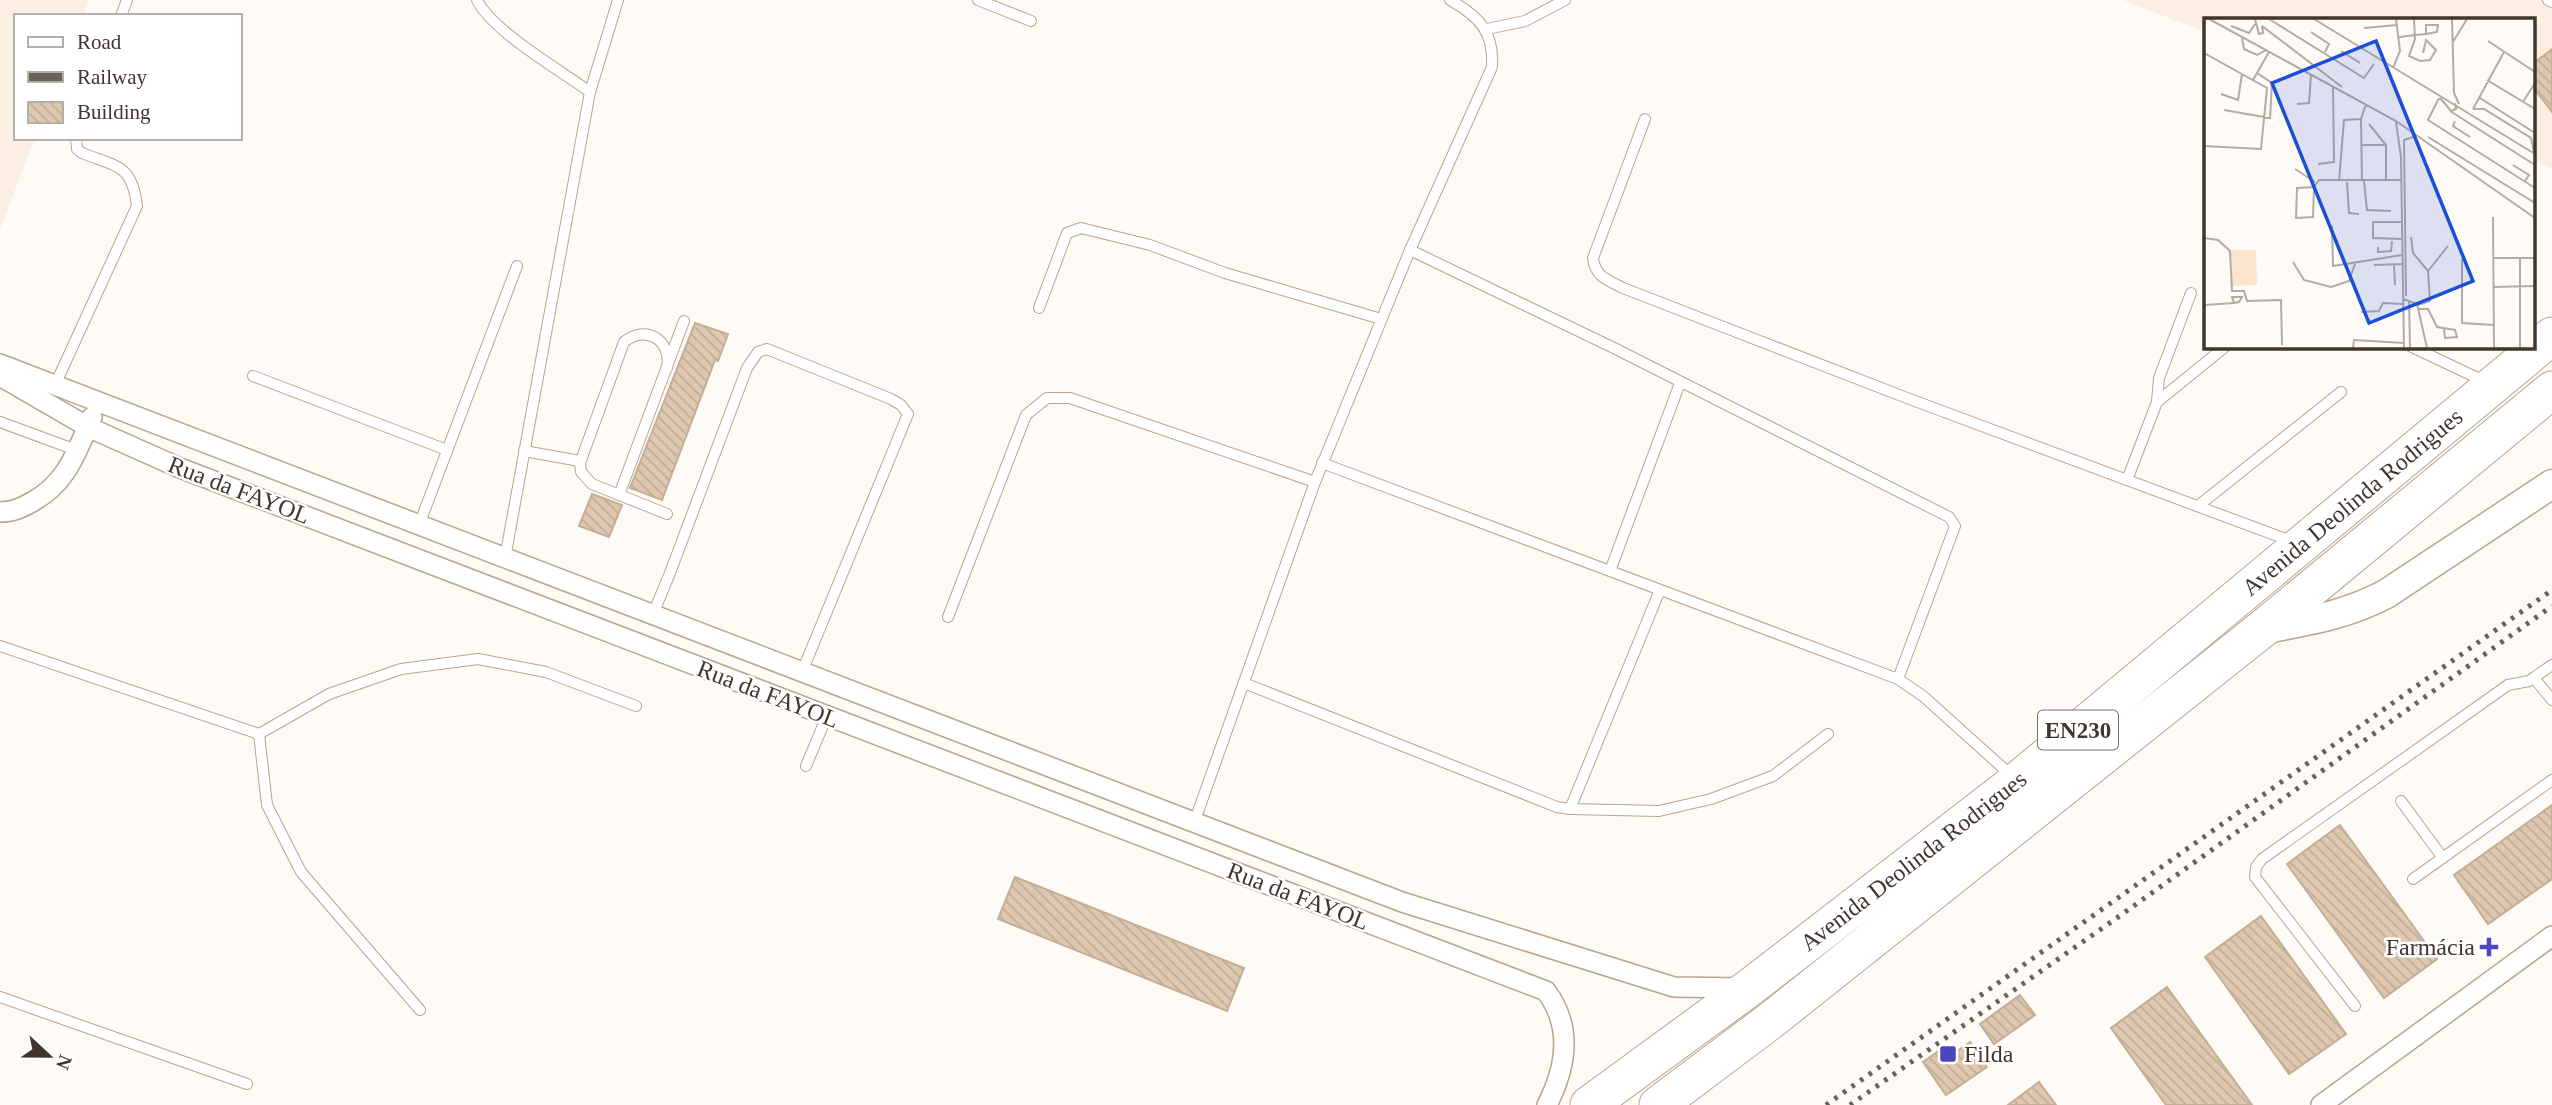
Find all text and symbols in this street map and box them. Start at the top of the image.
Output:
legend [14,14,242,140]
inset map [2204,18,2534,348]
text: Road [77,30,122,54]
text: Railway [77,65,147,89]
text: Building [77,100,151,124]
street label: Avenida Deolinda Rodrigues [2237,403,2468,601]
street label: Rua da FAYOL [165,451,313,529]
street label: Rua da FAYOL [694,655,842,733]
road number: EN230 [2038,710,2118,750]
street label: Avenida Deolinda Rodrigues [1795,766,2032,956]
street label: Rua da FAYOL [1224,857,1372,935]
place label: Farmácia [2386,934,2475,960]
marker: Farmácia [2481,939,2497,955]
north arrow [14,1021,84,1091]
place label: Filda [1964,1041,2014,1067]
marker: Filda [1938,1044,1958,1064]
text: N [52,1052,77,1073]

